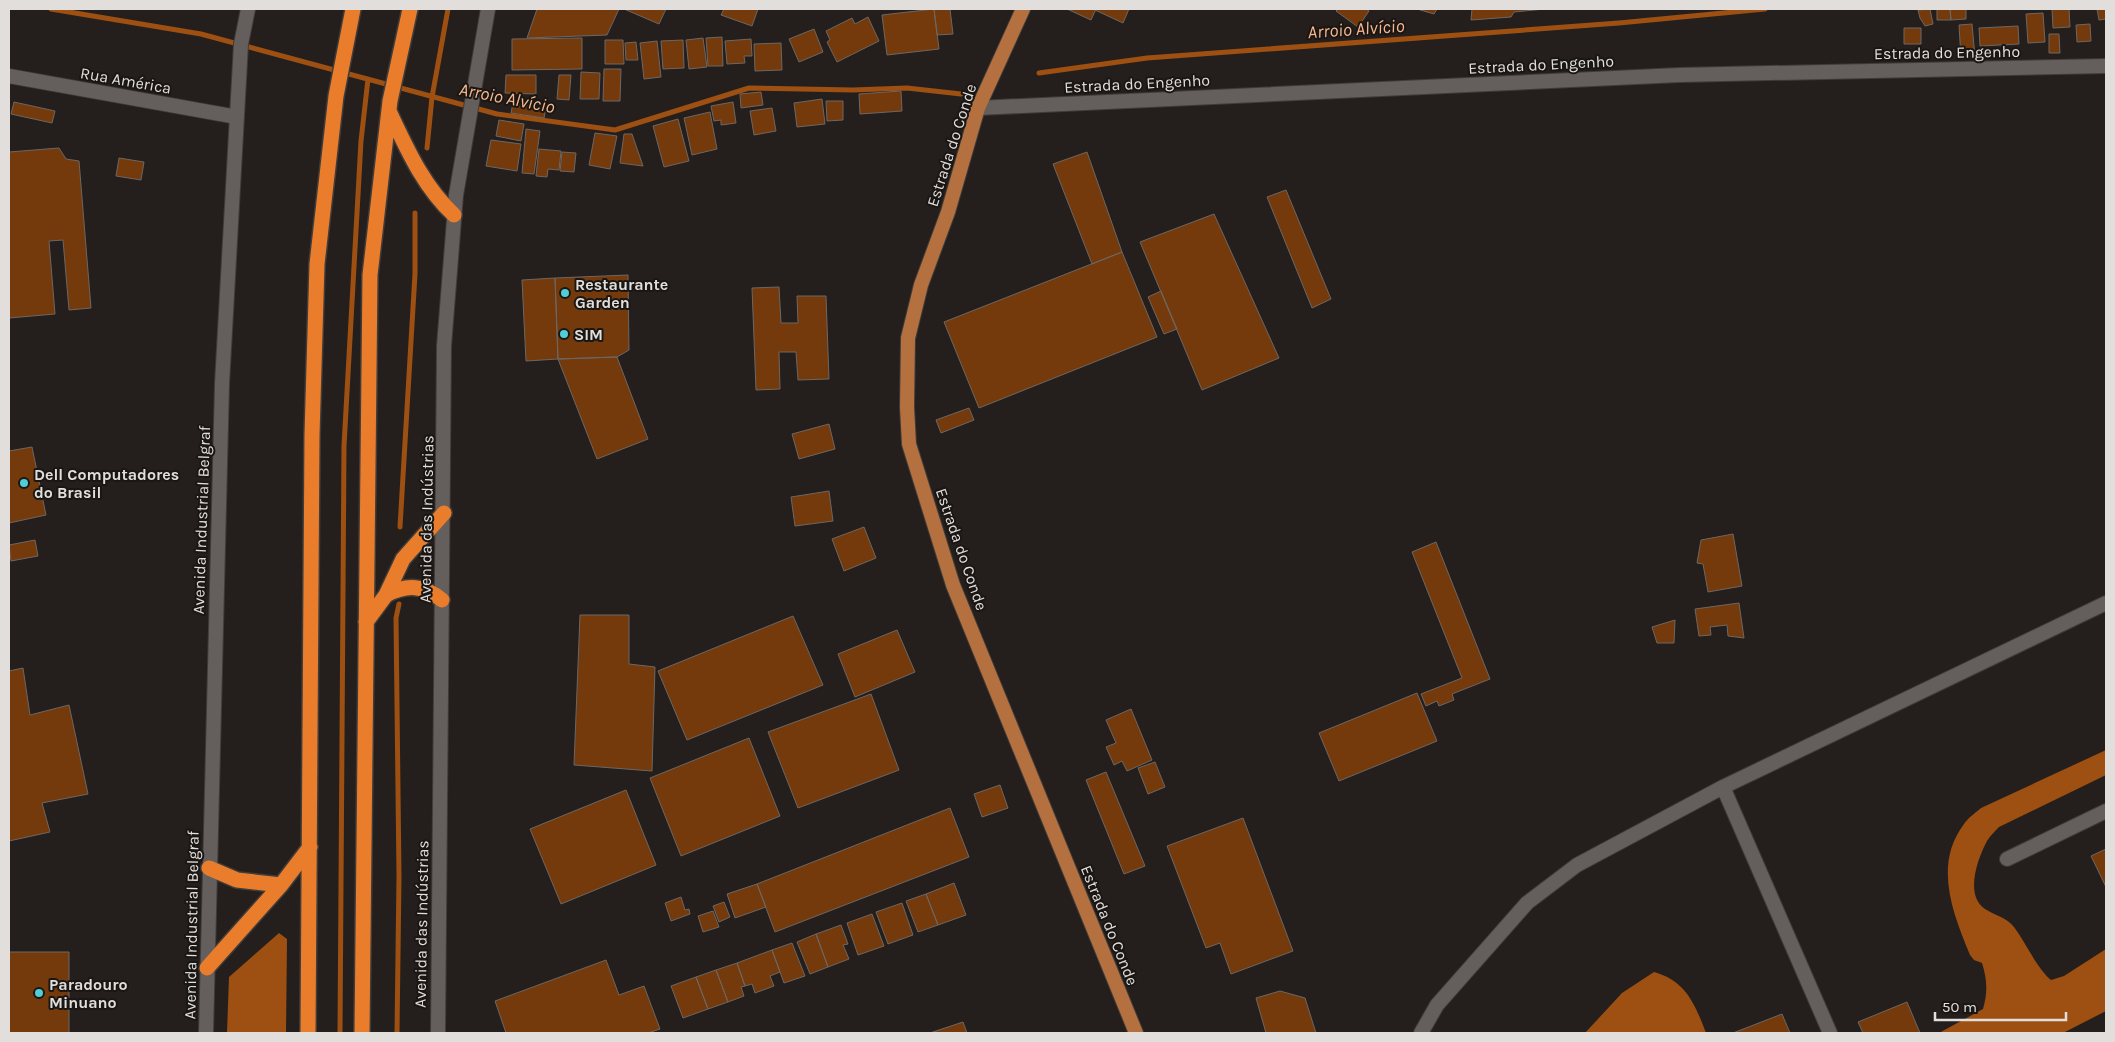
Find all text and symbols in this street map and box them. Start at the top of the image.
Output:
water label: Arroio Alvício [1307,15,1405,43]
street label: Estrada do Engenho [1874,42,2020,63]
street label: Estrada do Engenho [1468,51,1614,78]
street label: Rua América [79,63,173,98]
street label: Estrada do Engenho [1064,70,1210,97]
water label: Arroio Alvício [457,78,557,118]
street label: Estrada do Conde [923,81,980,209]
place label: Restaurante Garden [575,275,668,312]
marker: Restaurante Garden [559,287,571,299]
place label: SIM [574,325,603,344]
marker: SIM [558,328,570,340]
street label: Avenida Industrial Belgraf [189,425,214,615]
street label: Avenida das Indústrias [416,435,437,603]
place label: Dell Computadores do Brasil [34,465,179,502]
marker: Dell Computadores do Brasil [18,477,30,489]
street label: Estrada do Conde [932,486,991,613]
street label: Avenida Industrial Belgraf [180,830,203,1020]
street label: Avenida das Indústrias [411,840,432,1008]
street label: Estrada do Conde [1077,862,1142,988]
place label: Paradouro Minuano [49,975,128,1012]
marker: Paradouro Minuano [33,987,45,999]
scale bar [1935,990,2066,1022]
text: 50 m [1942,998,1977,1016]

